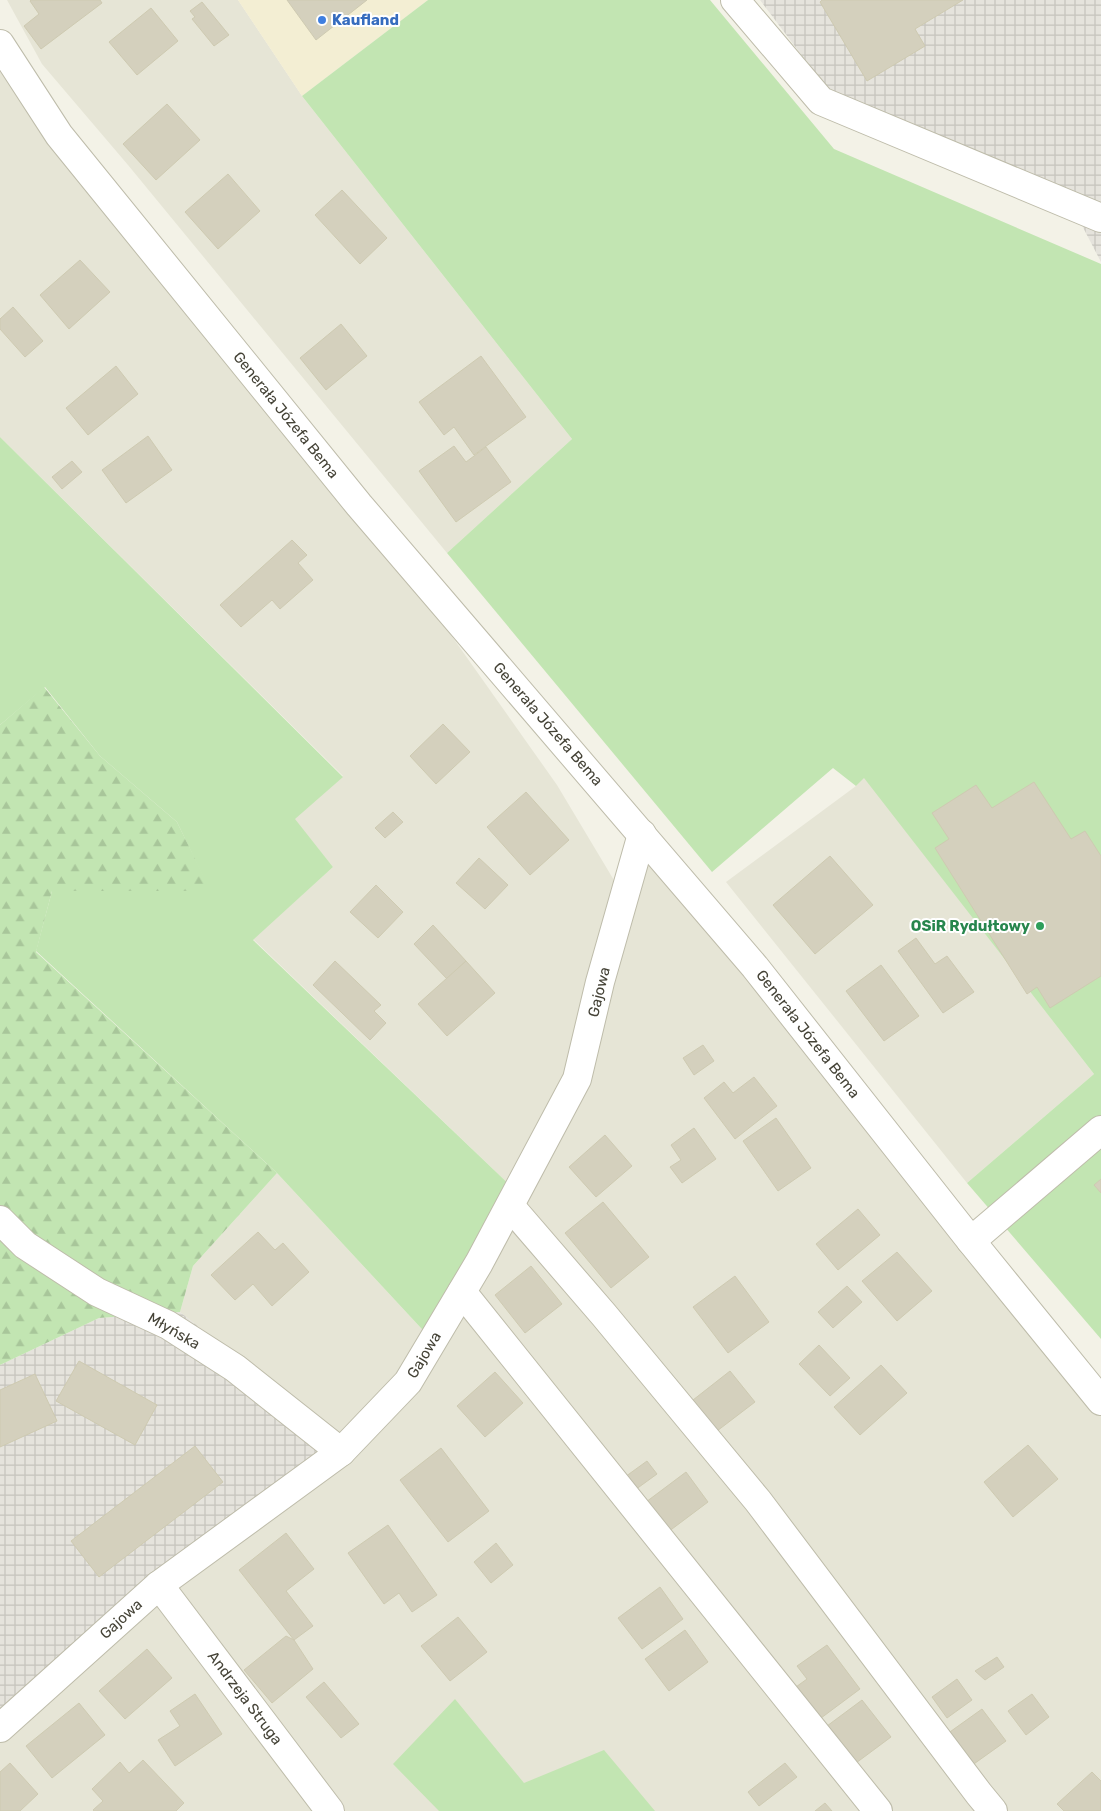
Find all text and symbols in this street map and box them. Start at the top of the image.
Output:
place label: Kaufland [332,11,399,29]
marker: Kaufland [316,14,328,26]
street label: Generała Józefa Bema [229,348,343,482]
street label: Generała Józefa Bema [490,659,606,789]
place label: OSiR Rydułtowy [911,917,1030,935]
marker: OSiR Rydułtowy [1034,920,1046,932]
street label: Gajowa [584,965,614,1019]
street label: Generała Józefa Bema [752,966,864,1102]
street label: Młyńska [145,1309,203,1353]
street label: Gajowa [403,1329,445,1381]
street label: Gajowa [96,1595,146,1643]
street label: Andrzeja Struga [204,1648,286,1748]

